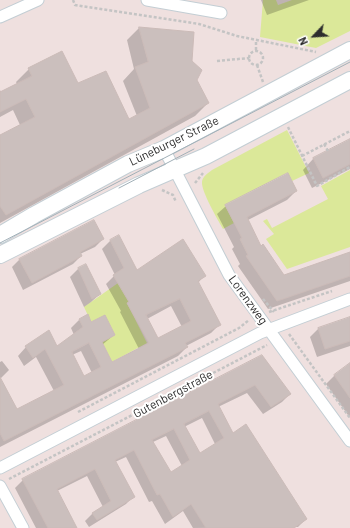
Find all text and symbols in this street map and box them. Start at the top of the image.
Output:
north arrow [294,16,334,56]
text: N [295,35,310,47]
street label: Lüneburger Straße [127,113,221,169]
street label: Lorenzweg [225,273,271,327]
street label: Gutenbergstraße [131,367,215,421]

